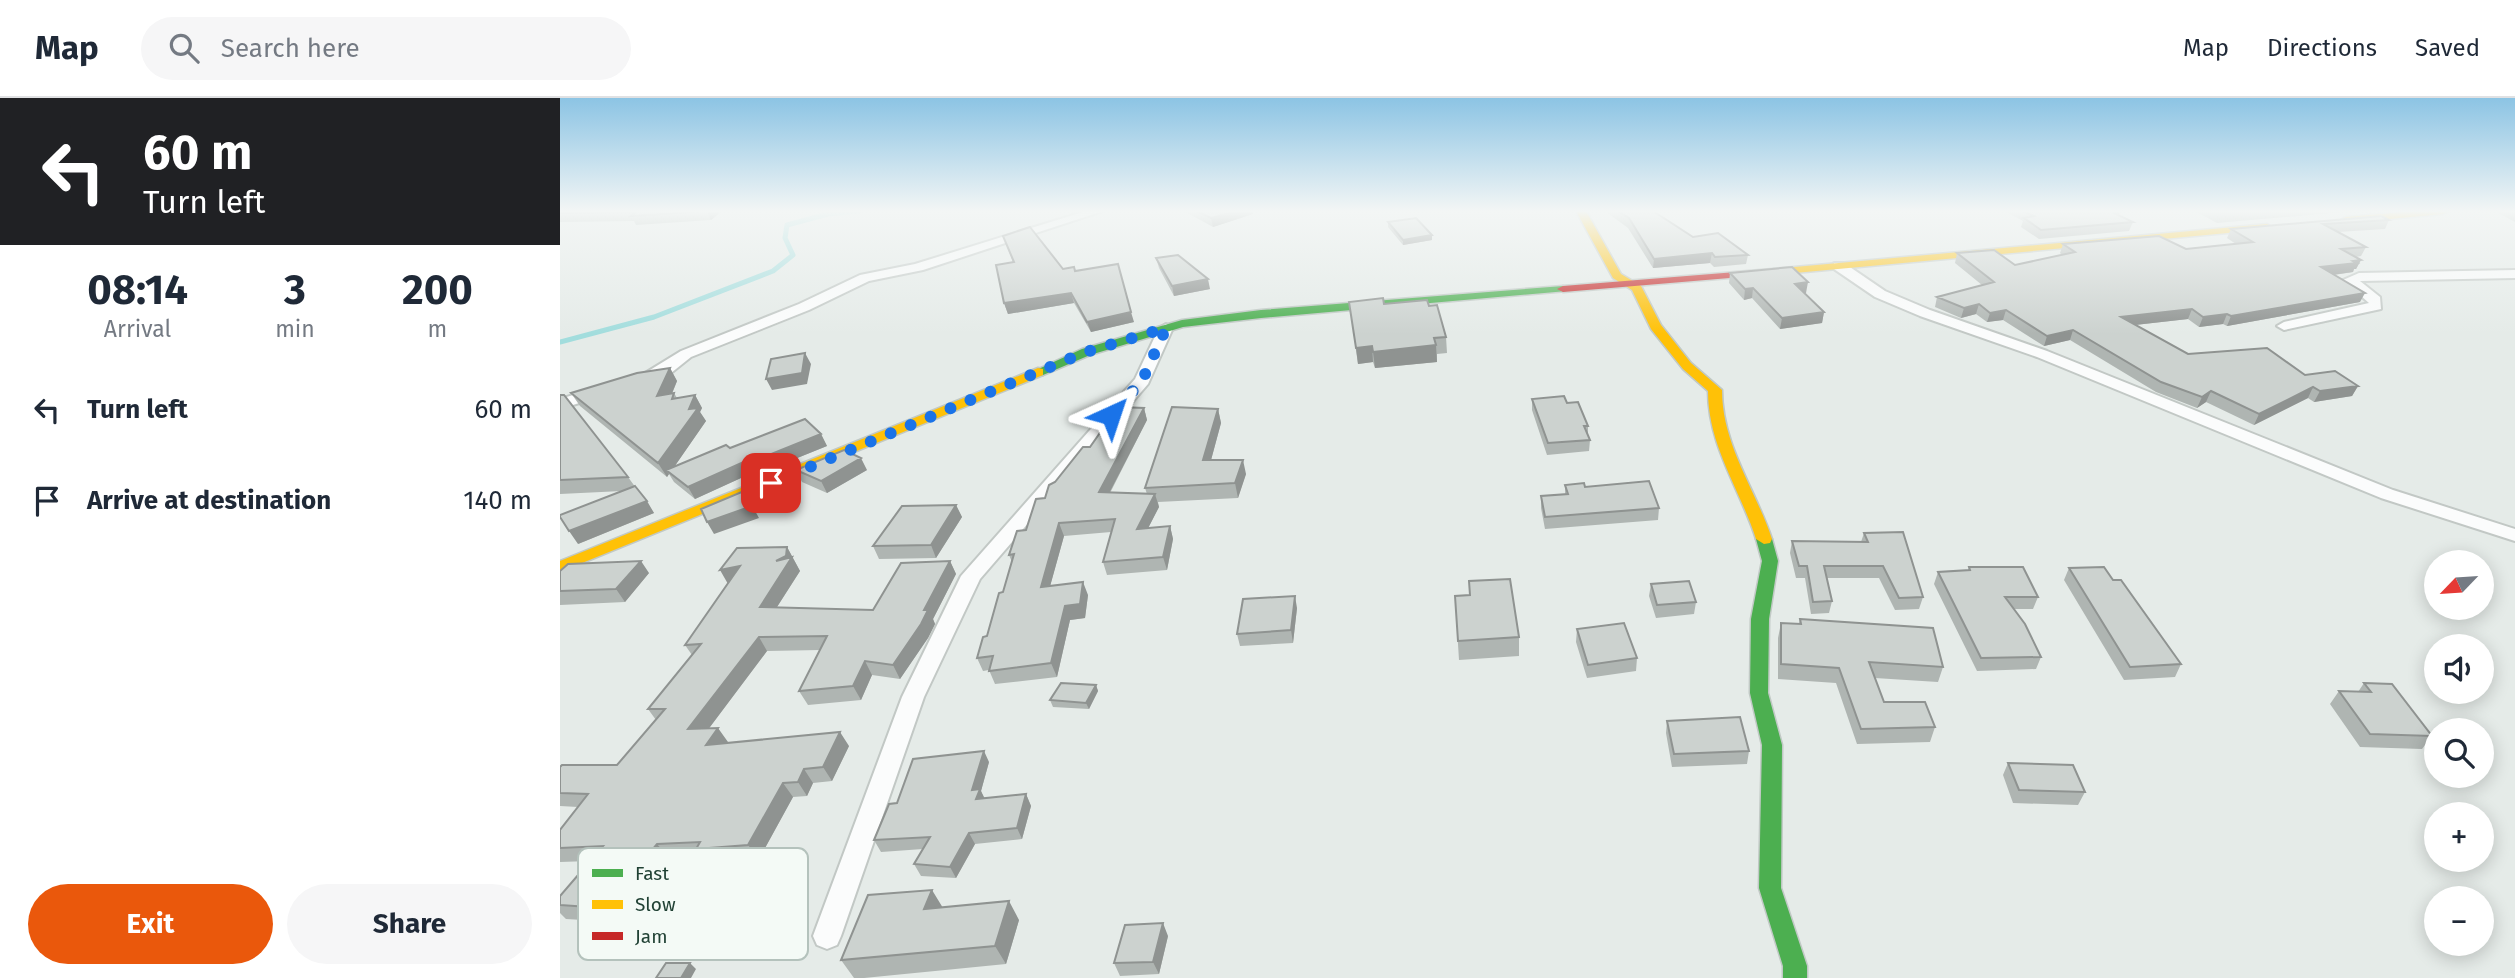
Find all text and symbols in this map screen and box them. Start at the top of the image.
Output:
search box [141,17,631,80]
text: Map [35,28,99,68]
icon: search [165,29,203,67]
text: Search here [221,33,360,64]
text: Map [2183,34,2229,62]
text: Directions [2267,34,2377,62]
text: Saved [2415,34,2480,62]
text: 60 m [143,123,252,182]
icon: left [28,126,119,217]
text: Turn left [143,183,265,221]
text: 08:14 [87,265,188,315]
text: 3 [284,265,306,315]
text: 200 [402,265,473,315]
text: Arrival [104,315,171,343]
text: min [275,315,315,343]
text: m [428,315,447,343]
position arrow [1074,378,1148,452]
icon: left [28,391,66,429]
text: Turn left [87,394,188,425]
text: 60 m [474,394,532,425]
pin [741,453,801,513]
icon: arrive [752,464,790,502]
icon: arrive [28,482,66,520]
text: Arrive at destination [87,485,331,516]
text: 140 m [463,485,532,516]
north arrow [2424,550,2494,620]
map controls [2424,550,2494,956]
button: sound [2424,634,2494,704]
button: search [2424,718,2494,788]
button: + [2424,802,2494,872]
legend [578,848,808,960]
text: Fast [635,862,669,885]
button: Exit [28,884,273,964]
button: Share [287,884,532,964]
button: − [2424,886,2494,956]
text: Slow [635,893,676,916]
text: Jam [635,925,667,948]

